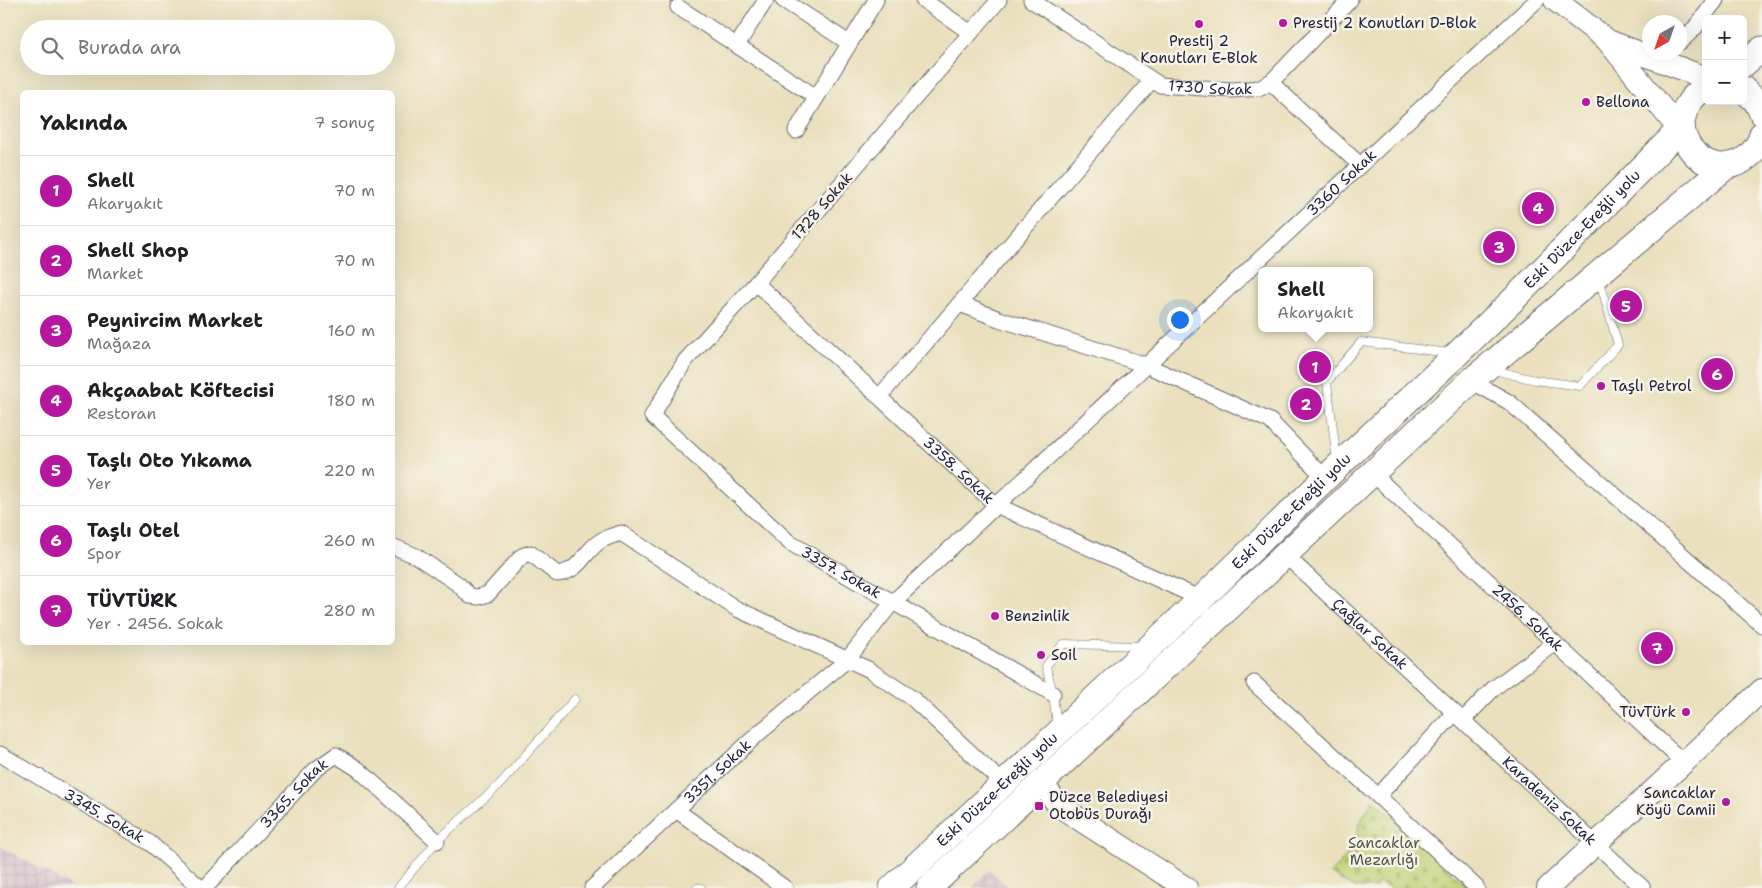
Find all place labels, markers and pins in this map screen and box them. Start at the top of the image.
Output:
place label: Prestij 2 Konutları D-Blok [1293,13,1477,33]
marker: Prestij 2 Konutları D-Blok [1277,17,1289,29]
marker: Prestij 2 Konutları E-Blok [1193,18,1205,30]
place label: Prestij 2 Konutları E-Blok [1140,31,1258,68]
place label: Bellona [1596,92,1650,112]
marker: Bellona [1580,96,1592,108]
pin: 4 [1522,189,1554,227]
pin: 3 [1483,228,1515,266]
pin: 5 [1610,287,1642,325]
pin: 1 [1299,348,1331,386]
pin: 6 [1701,355,1733,393]
place label: Taşlı Petrol [1611,376,1692,396]
marker: Taşlı Petrol [1595,380,1607,392]
pin: 2 [1290,385,1322,423]
place label: Benzinlik [1005,606,1070,626]
marker: Benzinlik [989,610,1001,622]
pin: 7 [1641,629,1673,667]
place label: Soil [1051,645,1077,665]
marker: Soil [1035,649,1047,661]
place label: TüvTürk [1619,702,1676,722]
marker: TüvTürk [1680,706,1692,718]
place label: Sancaklar Köyü Camii [1636,783,1716,820]
place label: Düzce Belediyesi Otobüs Durağı [1049,787,1168,824]
marker: Sancaklar Köyü Camii [1720,796,1732,808]
marker: Düzce Belediyesi Otobüs Durağı [1033,800,1045,812]

